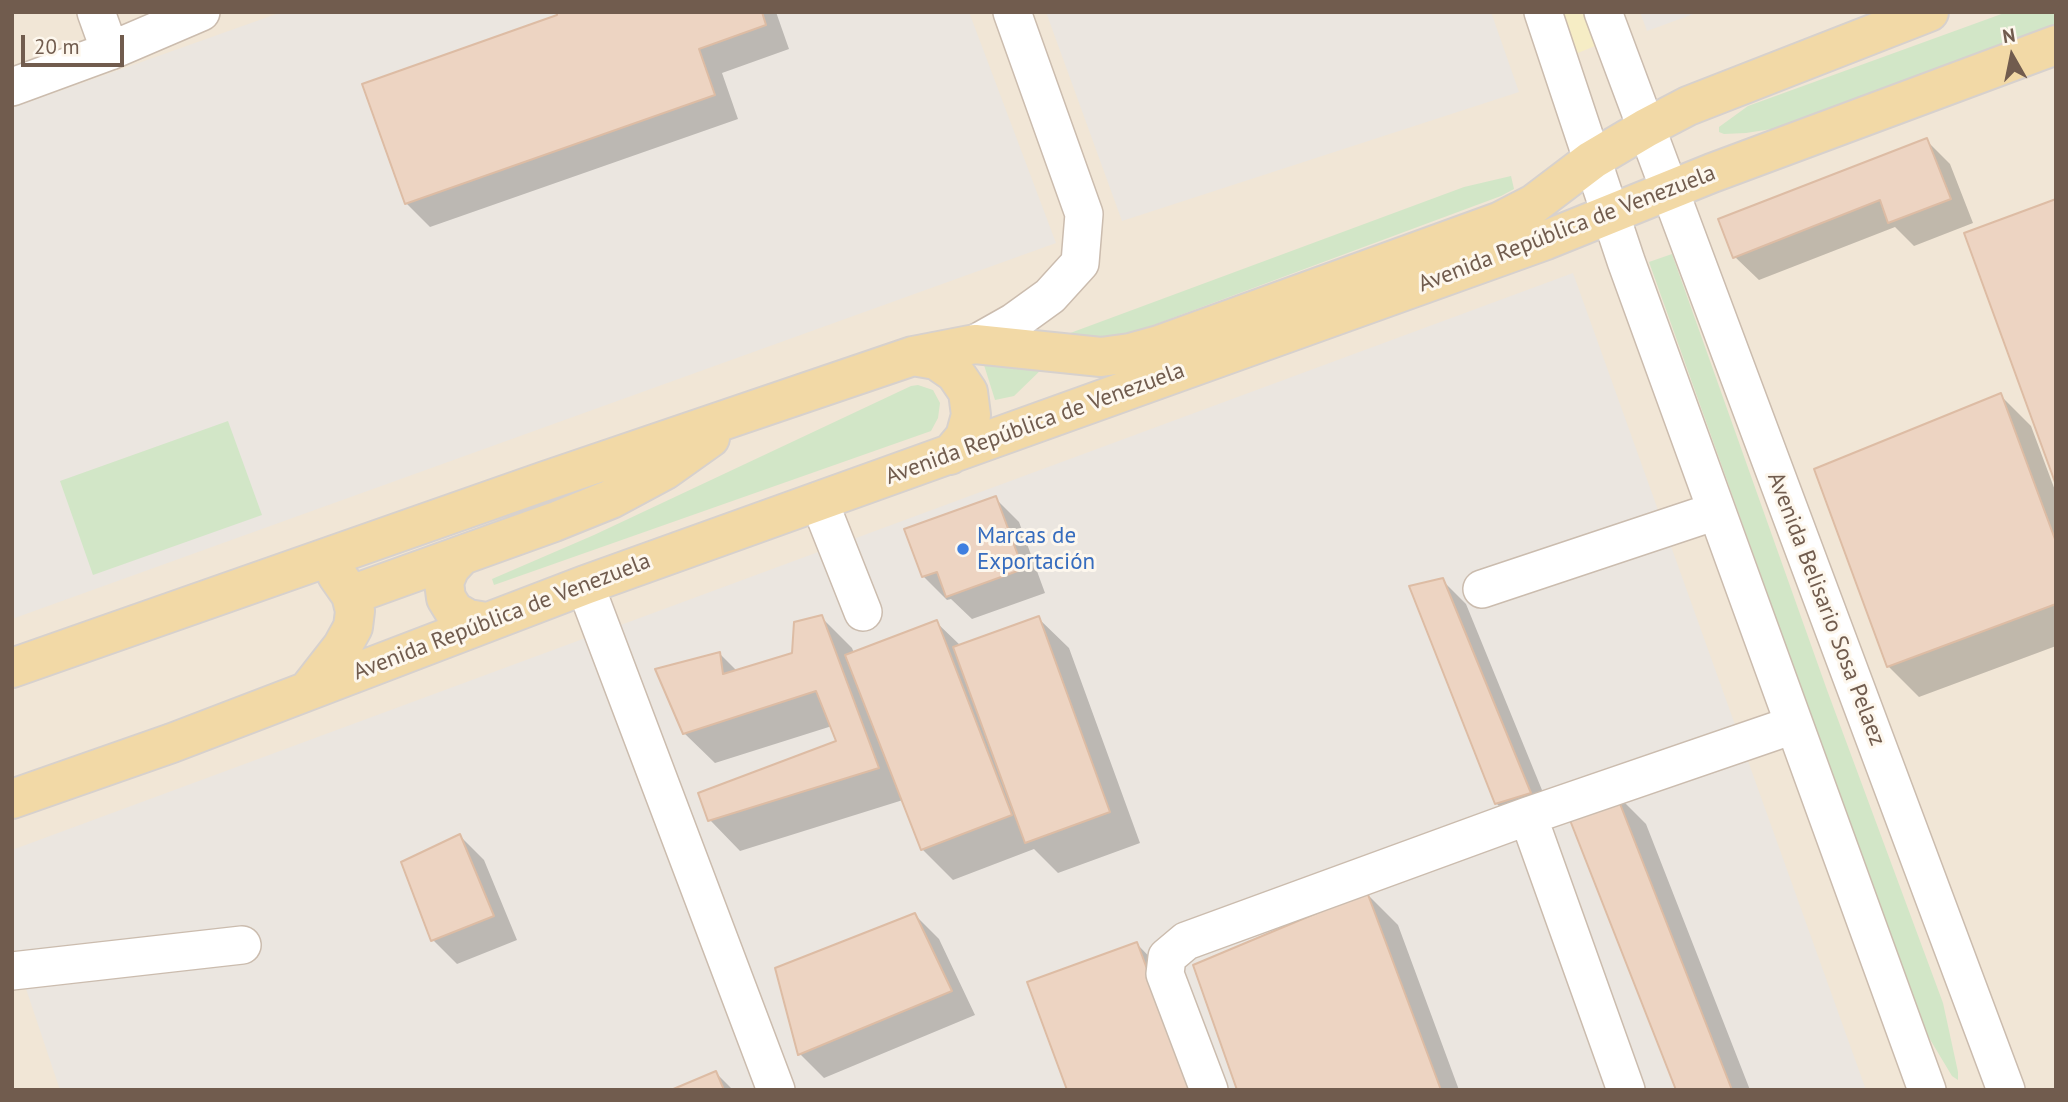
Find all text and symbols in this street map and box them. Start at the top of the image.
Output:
scale bar [24,21,128,65]
north arrow [1977,21,2047,91]
text: N [2001,22,2017,48]
text: 20 m [34,33,80,60]
street label: Avenida República de Venezuela [1414,159,1720,299]
street label: Avenida República de Venezuela [882,357,1188,491]
street label: Avenida Belisario Sosa Pelaez [1761,468,1891,750]
place label: Marcas de Exportación [977,522,1095,576]
marker: Marcas de Exportación [955,541,971,557]
street label: Avenida República de Venezuela [349,547,655,687]

